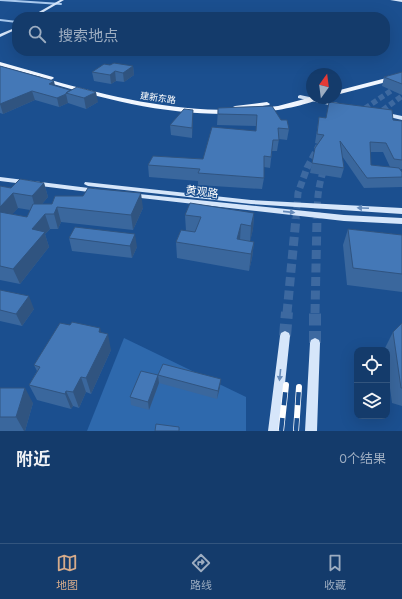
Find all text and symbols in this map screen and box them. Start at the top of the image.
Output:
search box [12,12,390,56]
icon: search [26,23,48,45]
text: 搜索地点 [58,27,118,45]
north arrow [306,68,342,104]
street label: 建新东路 [139,91,177,105]
street label: 黄观路 [185,184,219,200]
one-way arrow [357,205,369,212]
one-way arrow [283,209,295,216]
map controls [354,347,390,419]
button: locate [354,347,390,383]
one-way arrow [277,369,284,381]
button: layers [354,383,390,419]
text: 附近 [16,449,50,469]
text: 0个结果 [339,451,386,466]
tab: 地图 [56,552,78,592]
tab: 路线 [190,552,212,592]
tab: 收藏 [324,552,346,592]

